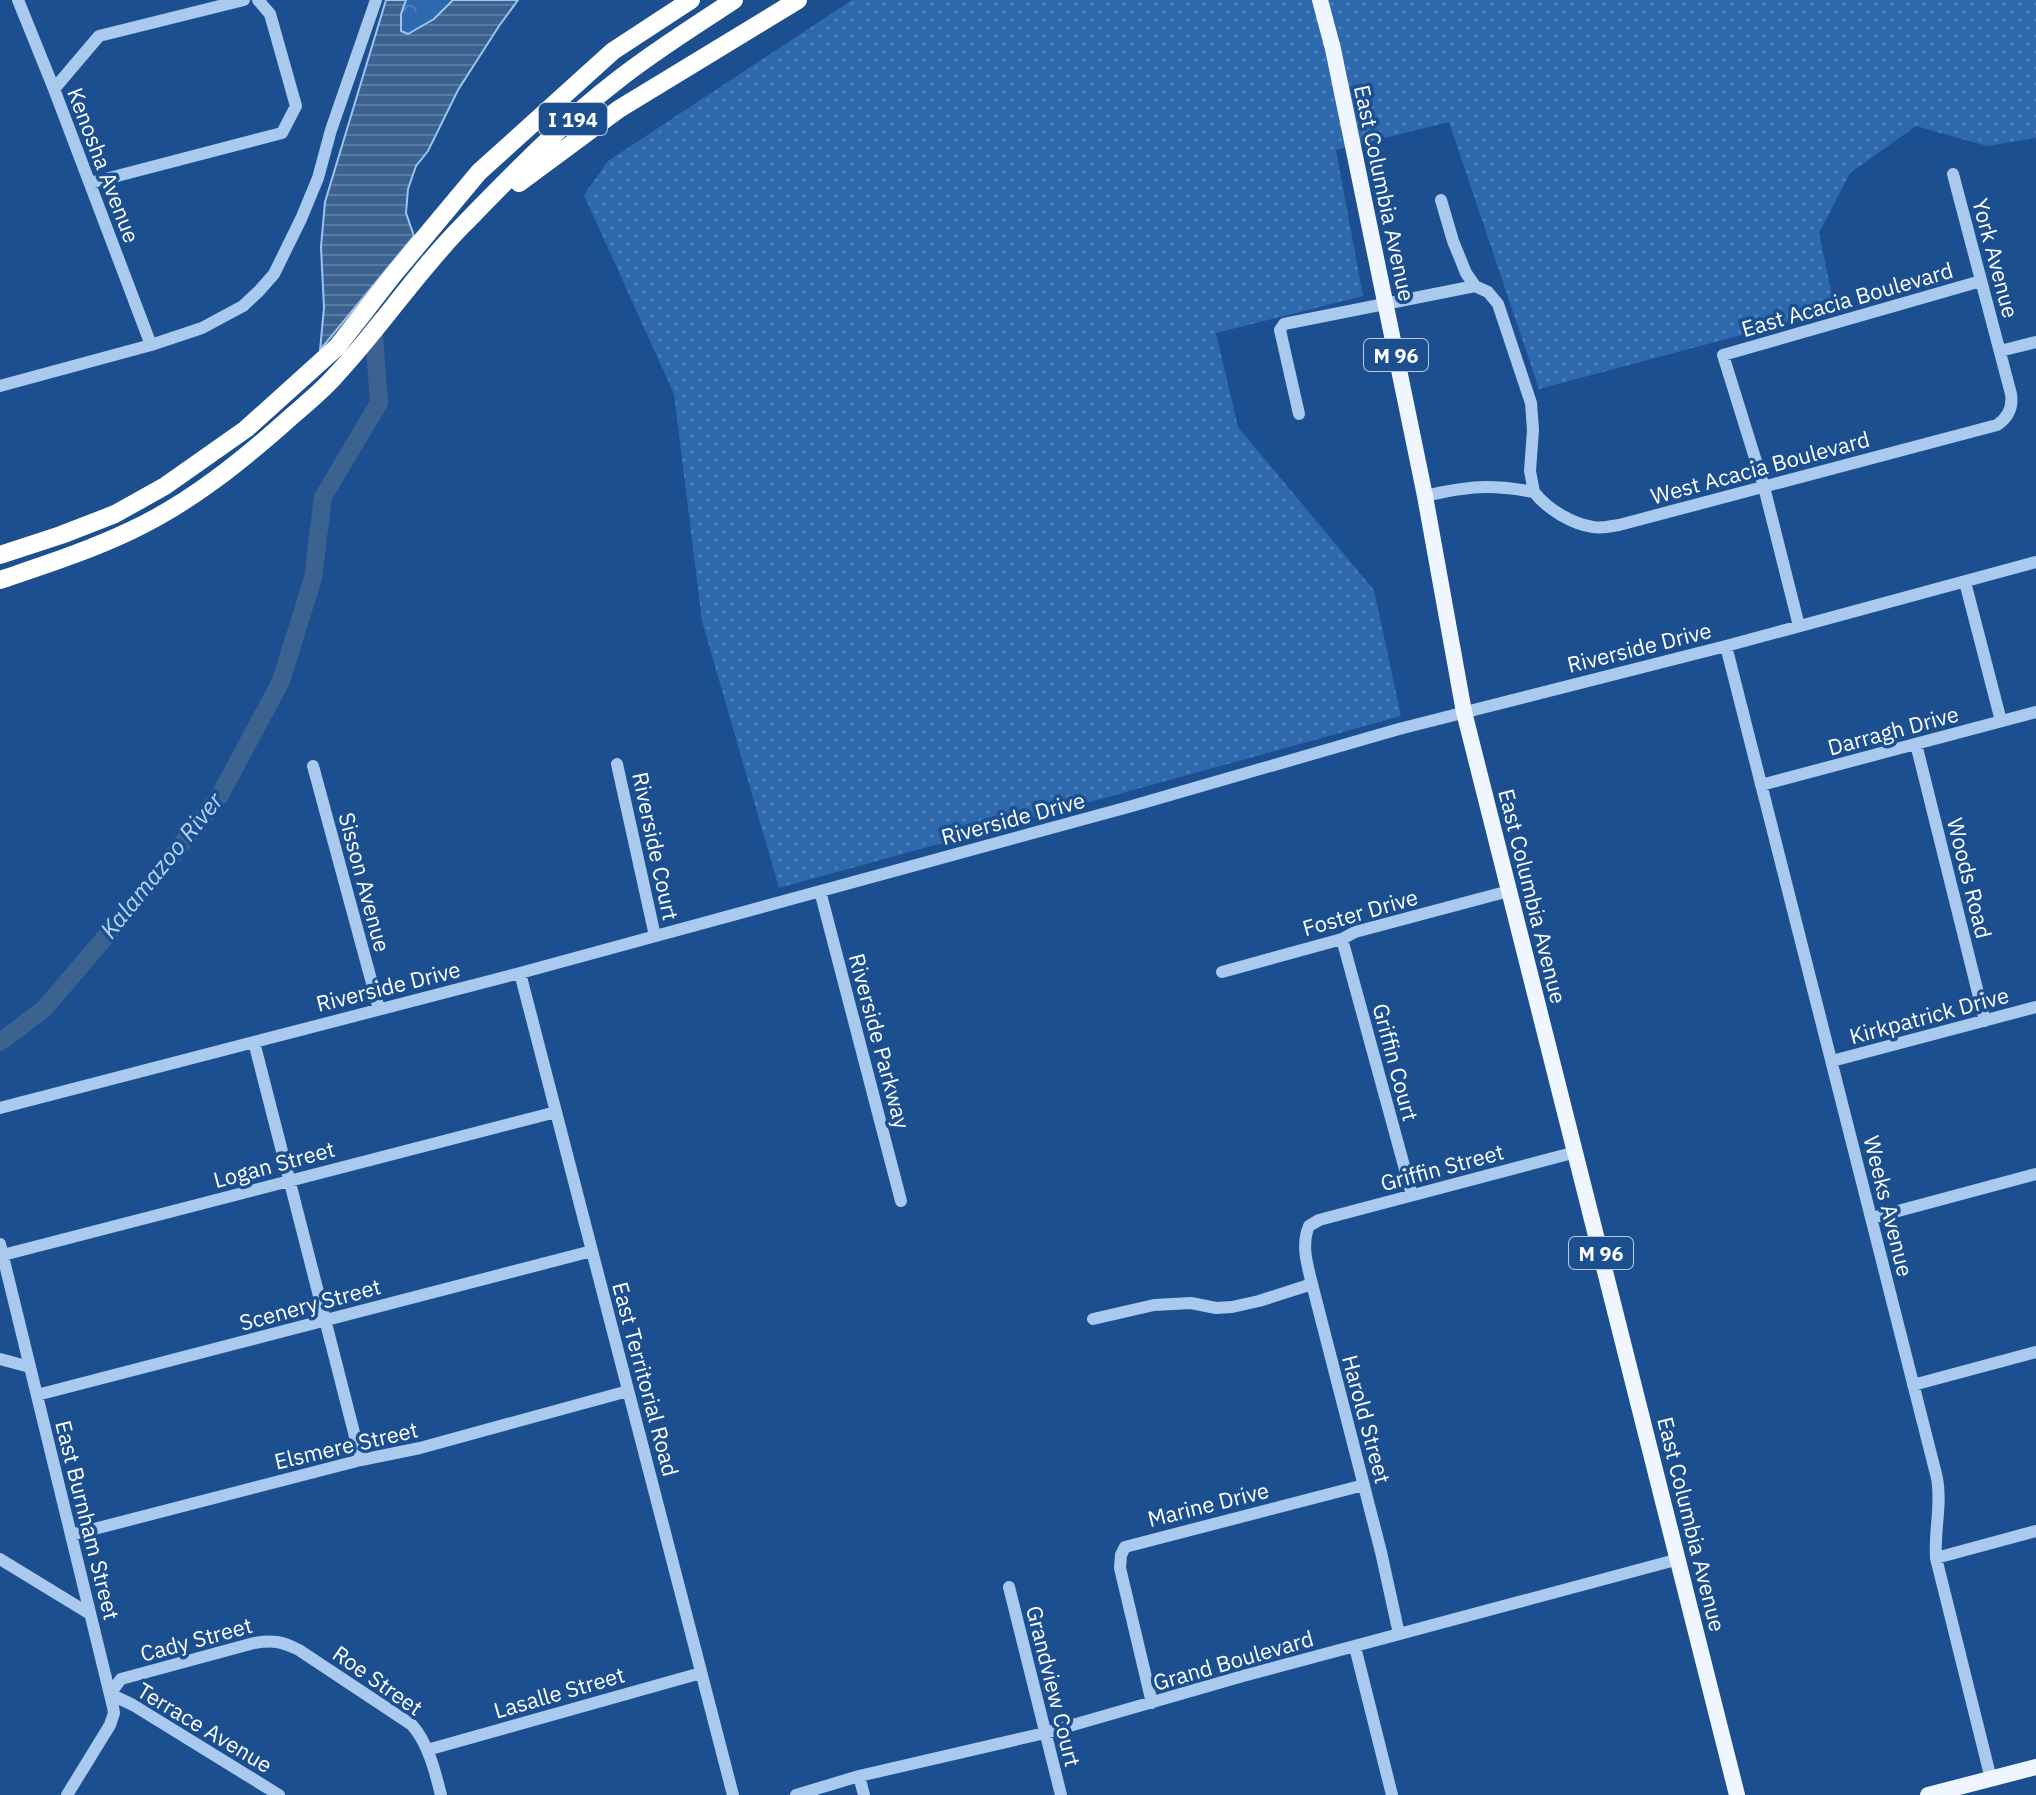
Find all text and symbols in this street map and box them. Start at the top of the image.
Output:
street label: East Columbia Avenue [1348,82,1422,304]
street label: Kenosha Avenue [61,83,147,247]
road number: I 194 [539,103,607,135]
street label: York Avenue [1966,195,2026,321]
street label: East Acacia Boulevard [1738,255,1956,343]
road number: M 96 [1364,339,1428,371]
street label: West Acacia Boulevard [1647,424,1873,510]
street label: Riverside Drive [1564,615,1714,679]
street label: Darragh Drive [1824,699,1962,761]
street label: Riverside Court [626,769,686,923]
water label: Kalamazoo River [92,784,231,945]
street label: Riverside Drive [938,785,1088,851]
street label: East Columbia Avenue [1492,786,1574,1006]
street label: Sisson Avenue [332,809,398,955]
street label: Woods Road [1941,815,1999,941]
street label: Foster Drive [1299,882,1421,942]
street label: Riverside Parkway [843,950,917,1132]
street label: Riverside Drive [313,954,463,1018]
street label: Kirkpatrick Drive [1846,980,2012,1050]
street label: Griffin Court [1366,1000,1426,1124]
street label: Weeks Avenue [1857,1133,1921,1279]
street label: Logan Street [210,1134,338,1194]
street label: Griffin Street [1377,1137,1507,1197]
road number: M 96 [1569,1237,1633,1269]
street label: Scenery Street [236,1271,384,1337]
street label: East Territorial Road [606,1279,686,1479]
street label: Harold Street [1336,1352,1398,1486]
street label: Elsmere Street [271,1414,421,1476]
street label: East Columbia Avenue [1651,1414,1733,1634]
street label: East Burnham Street [49,1417,127,1623]
street label: Marine Drive [1144,1475,1272,1533]
street label: Grandview Court [1020,1602,1088,1770]
street label: Cady Street [137,1610,255,1668]
street label: Grand Boulevard [1149,1623,1317,1697]
street label: Roe Street [327,1638,429,1722]
street label: Lasalle Street [490,1659,628,1725]
street label: Terrace Avenue [132,1675,278,1779]

